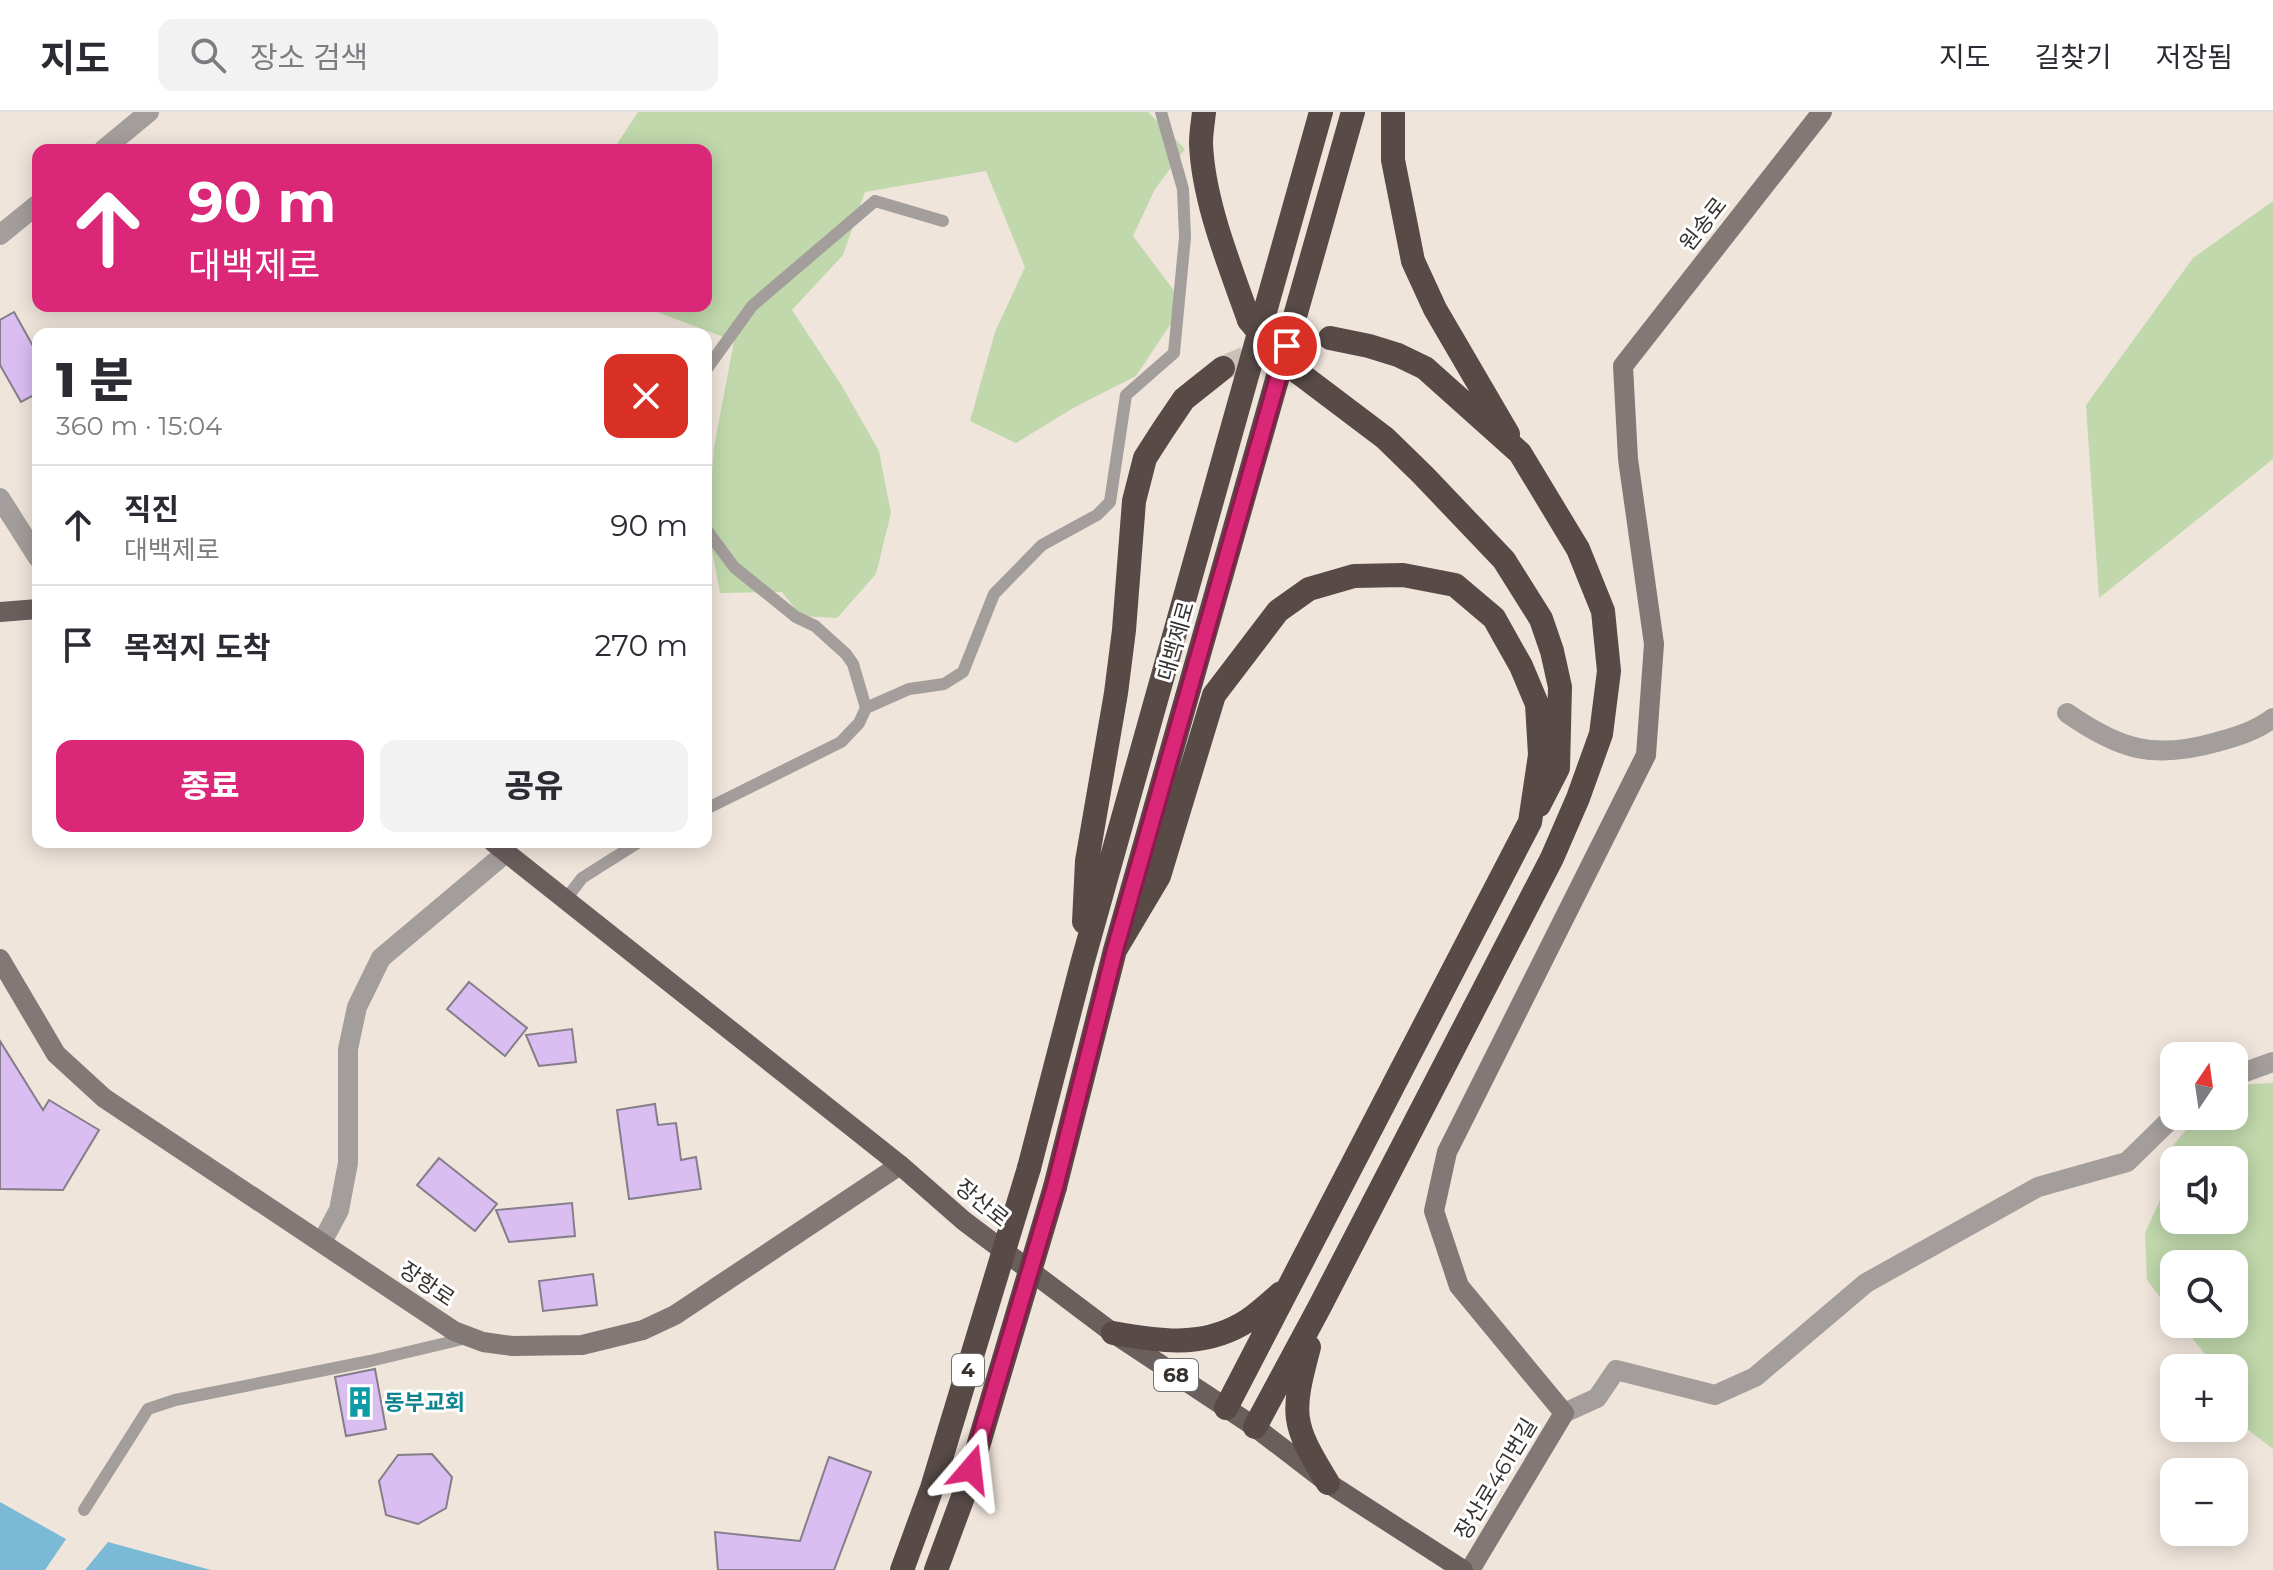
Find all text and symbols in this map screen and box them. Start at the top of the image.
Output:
search box [158,19,718,91]
icon: search [186,33,230,77]
text: 지도 [40,35,110,82]
text: 장소 검색 [250,39,368,76]
text: 지도 [1939,40,1990,74]
text: 길찾기 [2034,40,2112,74]
text: 저장됨 [2156,40,2233,74]
text: 90 m [188,168,336,236]
icon: ahead [56,176,160,280]
street label: 원송로 [1674,192,1732,256]
text: 대백제로 [188,243,320,287]
pin [1253,312,1321,380]
icon: arrive [1265,324,1309,368]
text: 1 분 [56,351,134,409]
button: close [604,354,688,438]
text: 360 m · 15:04 [56,410,222,442]
text: 직진 [124,491,179,528]
icon: ahead [56,503,100,547]
text: 90 m [610,507,688,544]
text: 대백제로 [124,534,220,566]
street label: 대백제로 [1152,598,1200,684]
icon: arrive [56,623,100,667]
text: 270 m [594,627,688,664]
text: 목적지 도착 [124,629,271,666]
button: 종료 [56,740,364,832]
button: 공유 [380,740,688,832]
north arrow [2160,1042,2248,1130]
map controls [2160,1042,2248,1546]
button: sound [2160,1146,2248,1234]
street label: 장산로 [950,1173,1014,1233]
button: search [2160,1250,2248,1338]
street label: 장항로 [394,1256,460,1312]
road number: 4 [952,1354,984,1386]
button: + [2160,1354,2248,1442]
road number: 68 [1154,1359,1198,1391]
building icon: 동부교회 [343,1385,377,1419]
place label: 동부교회 [384,1389,465,1416]
street label: 장산로461번길 [1449,1413,1543,1545]
position arrow [929,1427,1013,1511]
button: − [2160,1458,2248,1546]

